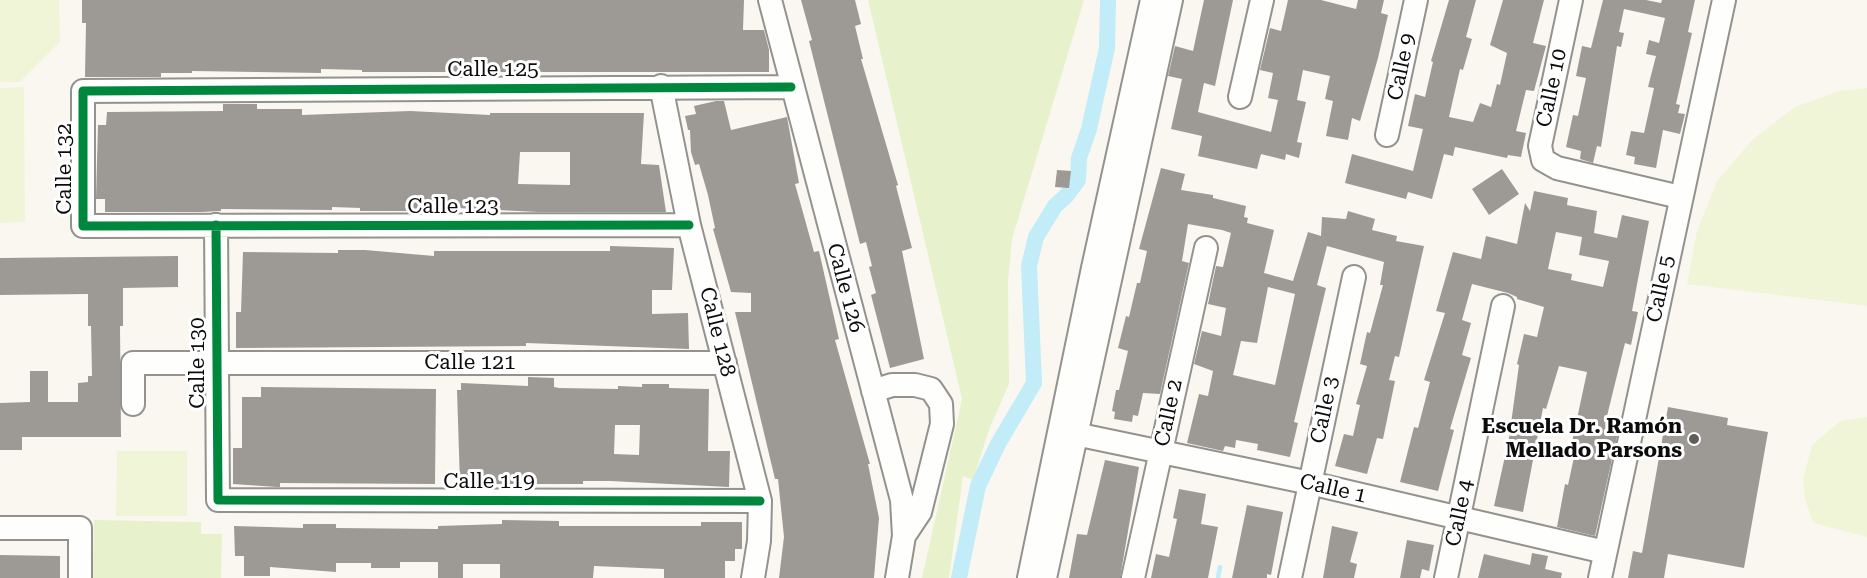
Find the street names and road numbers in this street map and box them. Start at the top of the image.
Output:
street label: Calle 9 [1383,31,1421,103]
street label: Calle 10 [1531,46,1573,130]
street label: Calle 125 [447,57,539,83]
street label: Calle 132 [52,123,78,215]
street label: Calle 123 [407,194,499,220]
street label: Calle 126 [821,241,869,335]
street label: Calle 5 [1642,253,1680,325]
street label: Calle 128 [694,285,740,379]
street label: Calle 130 [185,317,211,409]
street label: Calle 121 [424,350,516,376]
street label: Calle 3 [1306,374,1344,446]
street label: Calle 2 [1150,377,1188,449]
street label: Calle 119 [443,469,535,495]
street label: Calle 1 [1297,469,1369,509]
street label: Calle 4 [1441,477,1479,549]

